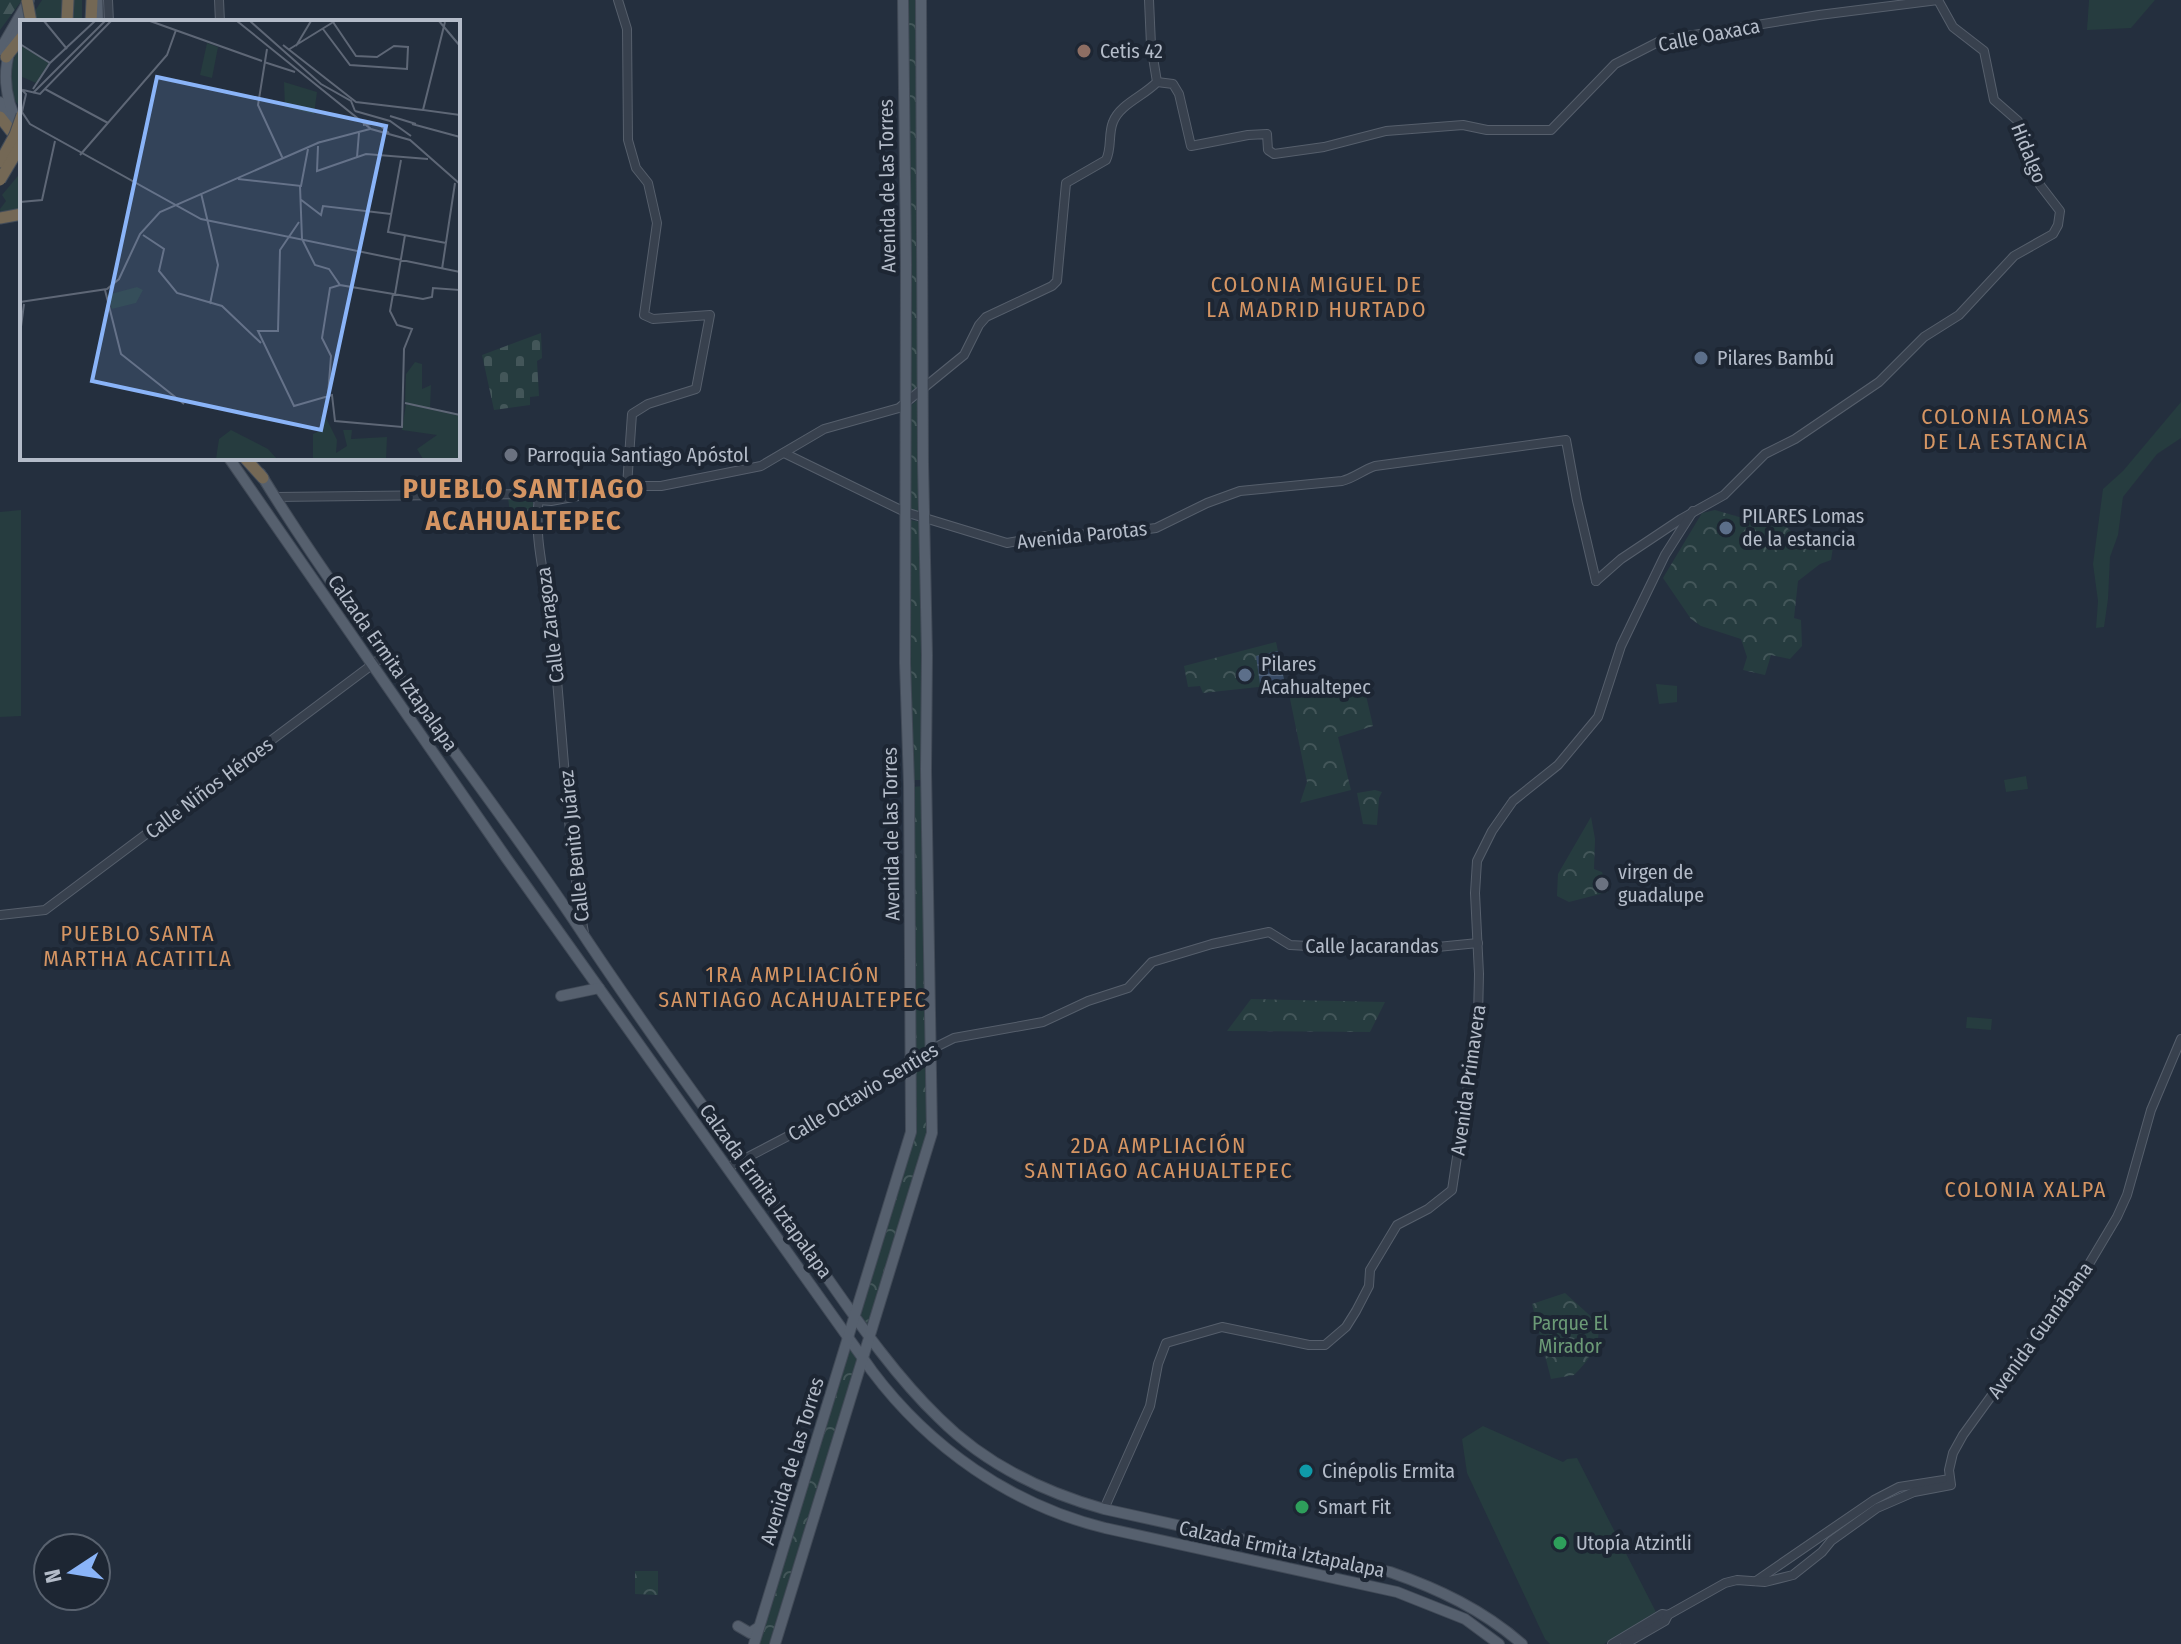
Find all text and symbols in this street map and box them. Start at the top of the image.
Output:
street label: Calle Oaxaca [1656,13,1762,57]
inset map [20,20,460,460]
place label: Cetis 42 [1100,39,1163,63]
marker: Cetis 42 [1075,42,1093,60]
street label: Avenida de las Torres [873,99,901,273]
street label: Hidalgo [2006,120,2052,186]
district label: COLONIA MIGUEL DE LA MADRID HURTADO [1206,271,1428,323]
place label: Pilares Bambú [1717,346,1834,370]
marker: Pilares Bambú [1692,349,1710,367]
district label: COLONIA LOMAS DE LA ESTANCIA [1921,403,2091,455]
place label: Parroquia Santiago Apóstol [527,443,749,467]
marker: Parroquia Santiago Apóstol [502,446,520,464]
district label: PUEBLO SANTIAGO ACAHUALTEPEC [403,472,645,537]
place label: PILARES Lomas de la estancia [1742,504,1864,551]
street label: Avenida Parotas [1016,516,1148,554]
marker: PILARES Lomas de la estancia [1717,519,1735,537]
street label: Calle Zaragoza [531,566,569,684]
street label: Calzada Ermita Iztapalapa [323,570,463,756]
place label: Pilares Acahualtepec [1261,652,1371,699]
marker: Pilares Acahualtepec [1236,666,1254,684]
street label: Calle Niños Héroes [141,732,277,844]
street label: Avenida de las Torres [877,747,905,921]
street label: Calle Benito Juárez [554,769,594,923]
place label: virgen de guadalupe [1618,860,1704,907]
marker: virgen de guadalupe [1593,875,1611,893]
district label: PUEBLO SANTA MARTHA ACATITLA [43,920,233,972]
street label: Calle Jacarandas [1305,934,1439,958]
district label: 1RA AMPLIACIÓN SANTIAGO ACAHUALTEPEC [658,961,928,1013]
street label: Avenida Primavera [1446,1003,1490,1157]
street label: Calle Octavio Senties [783,1038,943,1146]
street label: Calzada Ermita Iztapalapa [695,1099,837,1283]
district label: 2DA AMPLIACIÓN SANTIAGO ACAHUALTEPEC [1024,1132,1294,1184]
district label: COLONIA XALPA [1945,1176,2107,1203]
street label: Avenida Guanábana [1982,1257,2098,1403]
park label: Parque El Mirador [1532,1311,1608,1358]
street label: Avenida de las Torres [755,1374,829,1548]
place label: Cinépolis Ermita [1322,1459,1455,1483]
marker: Cinépolis Ermita [1297,1462,1315,1480]
place label: Smart Fit [1318,1495,1391,1519]
marker: Smart Fit [1293,1498,1311,1516]
street label: Calzada Ermita Iztapalapa [1177,1515,1387,1583]
place label: Utopía Atzintli [1576,1531,1692,1555]
north arrow [32,1532,112,1612]
marker: Utopía Atzintli [1551,1534,1569,1552]
text: N [38,1567,68,1585]

